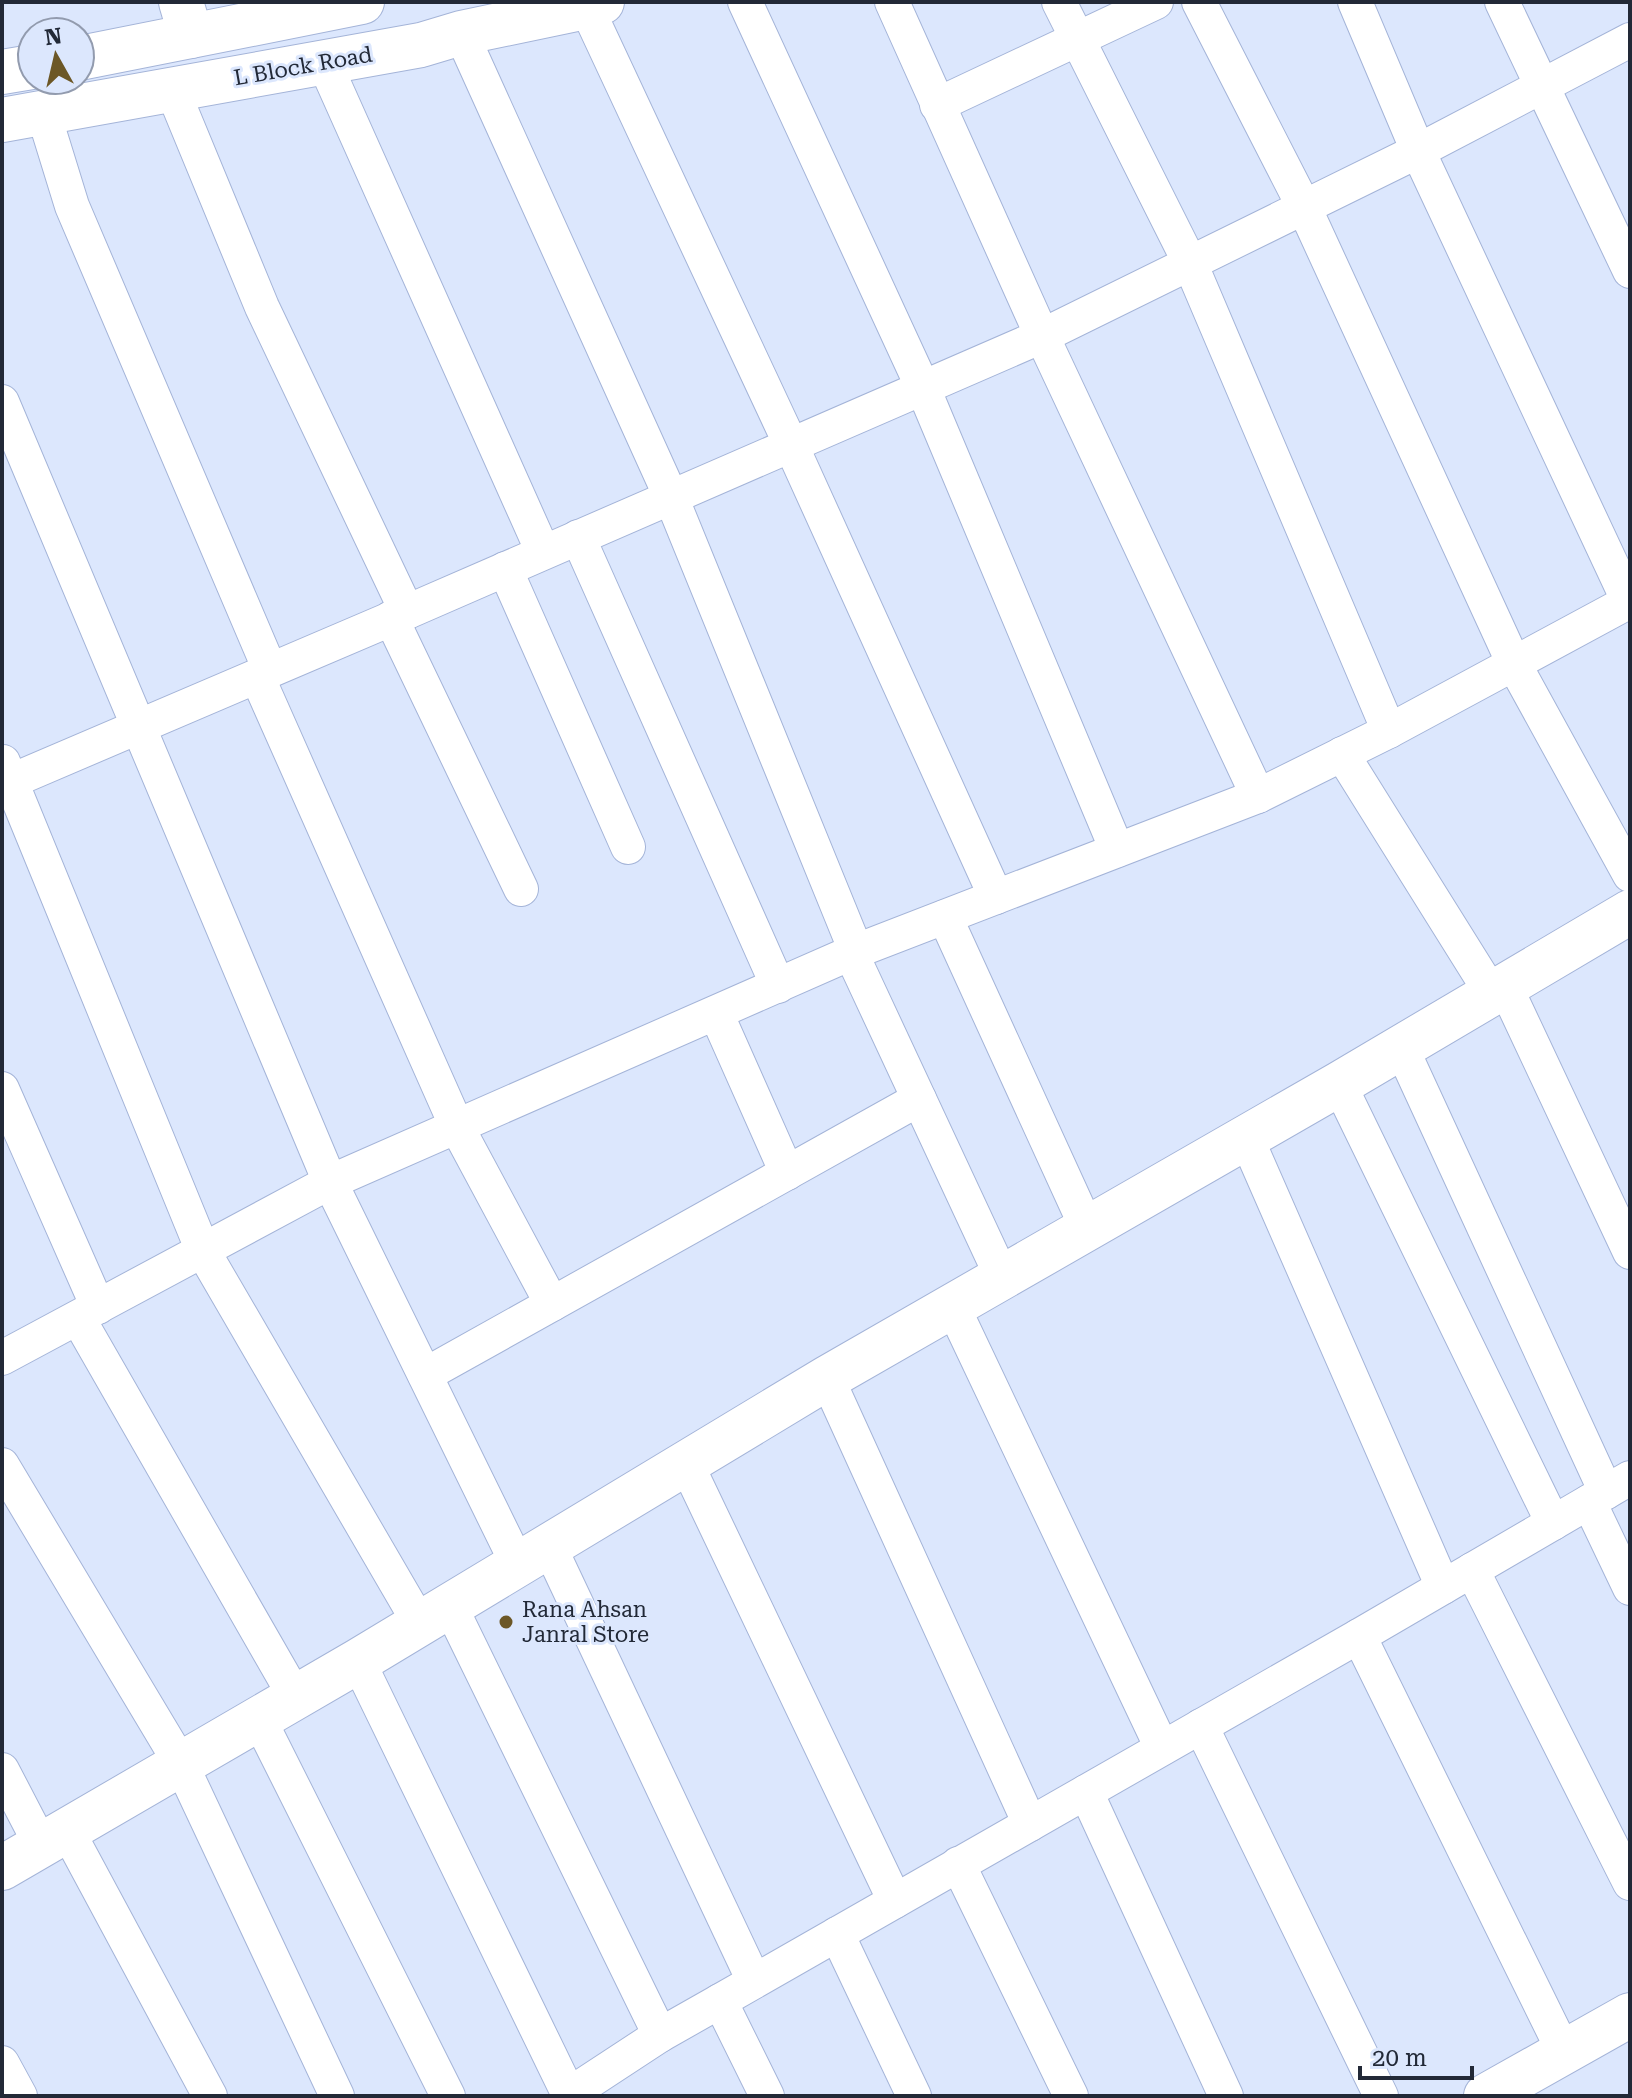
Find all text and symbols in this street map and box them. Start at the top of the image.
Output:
north arrow [16,16,96,96]
text: N [43,23,63,50]
street label: L Block Road [232,42,374,90]
place label: Rana Ahsan Janral Store [522,1597,649,1647]
marker: Rana Ahsan Janral Store [497,1613,515,1631]
scale bar [1360,2030,1472,2080]
text: 20 m [1372,2044,1427,2072]

